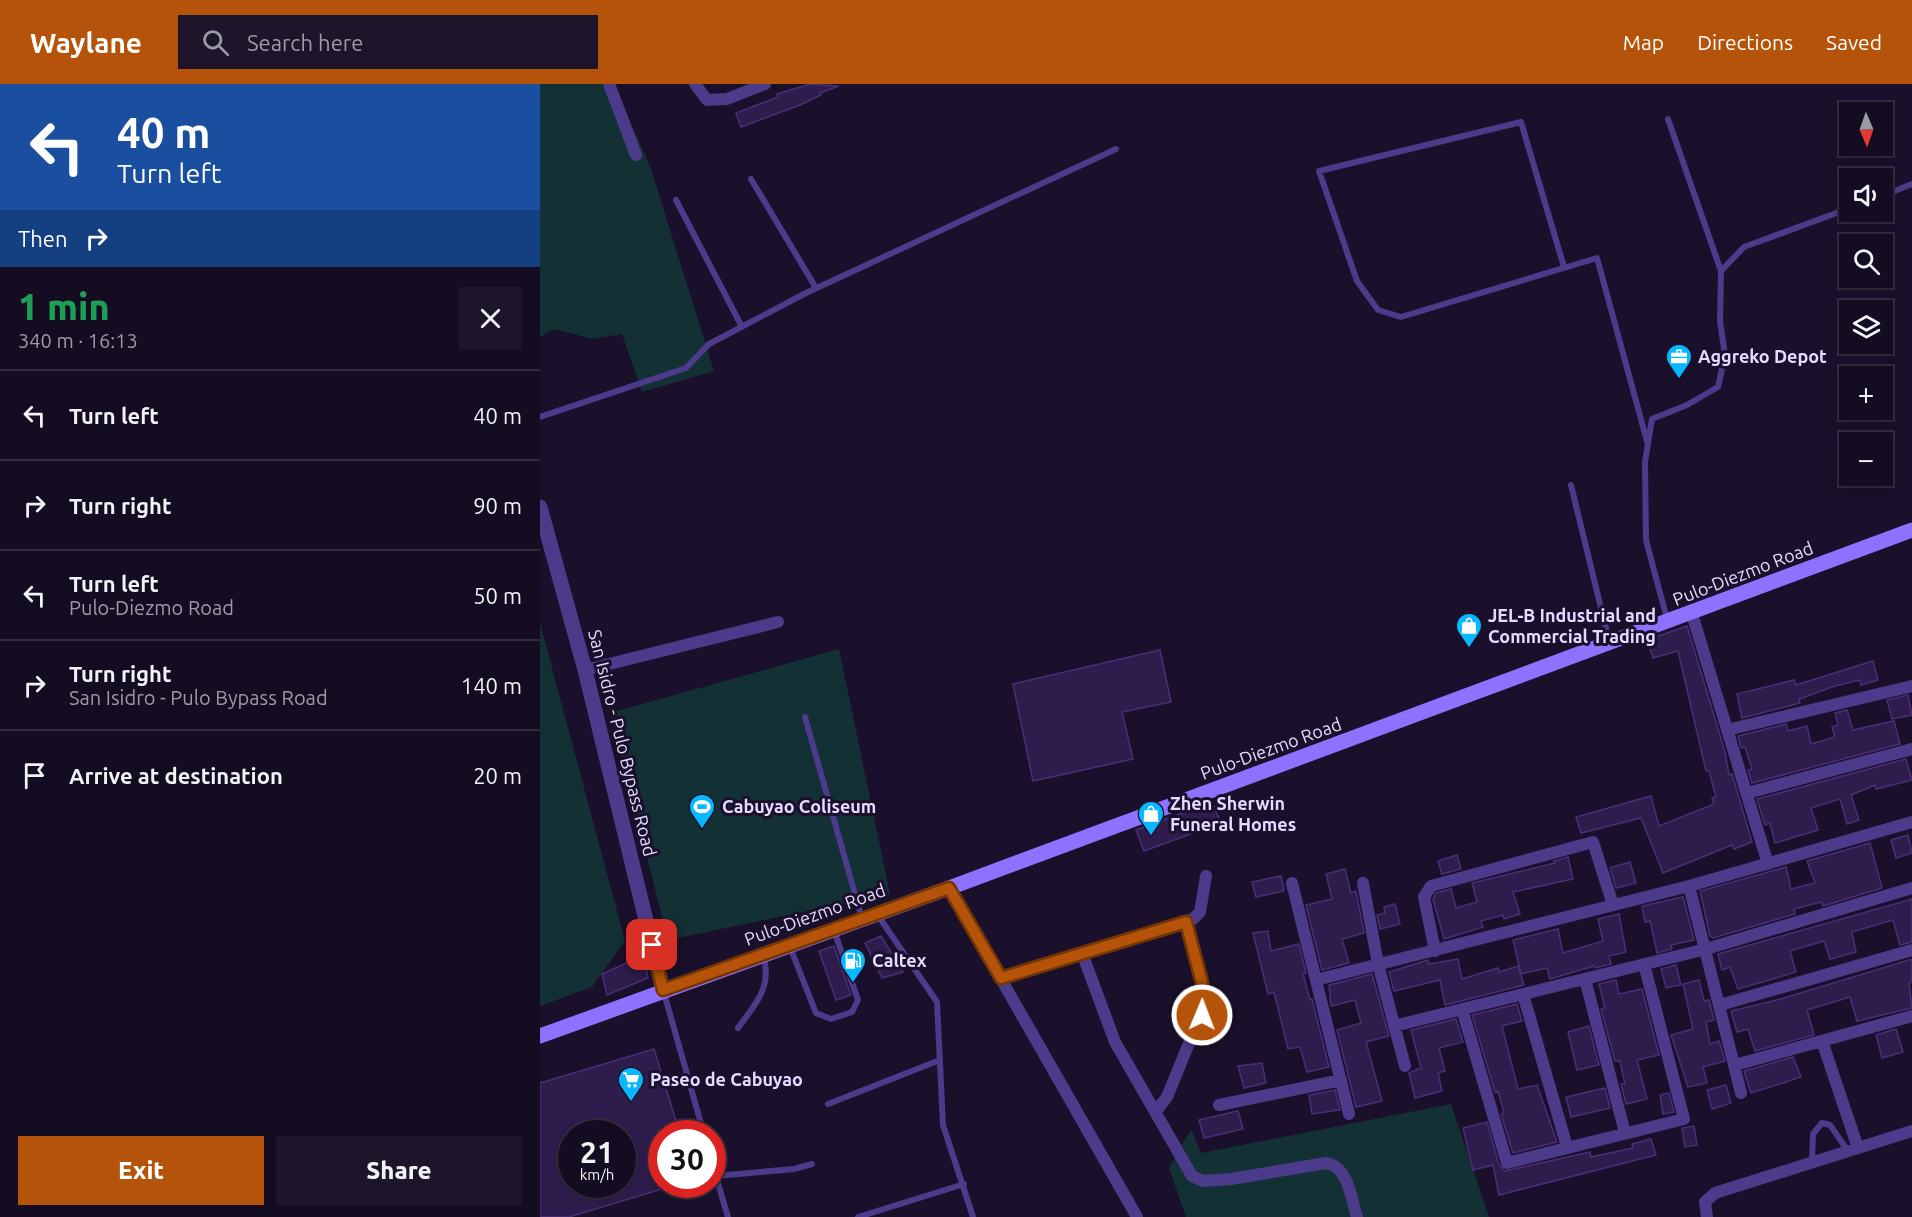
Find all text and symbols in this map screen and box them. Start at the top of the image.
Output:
search box [178,15,598,69]
icon: search [199,26,232,59]
text: Waylane [30,27,142,58]
text: Search here [247,30,363,55]
text: Map [1623,30,1664,54]
text: Directions [1697,30,1793,54]
text: Saved [1826,30,1882,54]
north arrow [1839,102,1893,156]
map controls [1839,102,1893,486]
icon: left [18,108,96,186]
text: 40 m [117,109,211,156]
text: Turn left [117,158,221,188]
button: sound [1839,168,1893,222]
icon: right [80,222,113,255]
text: Then [18,226,68,251]
button: search [1839,234,1893,288]
text: 1 min [18,286,110,327]
button: close [459,287,522,350]
button: layers [1839,300,1893,354]
text: 340 m · 16:13 [18,329,138,352]
office icon: Aggreko Depot [1664,342,1694,380]
place label: Aggreko Depot [1698,346,1827,366]
button: + [1839,366,1893,420]
icon: left [18,399,51,432]
text: Turn left [69,403,159,428]
text: 40 m [473,403,522,428]
button: − [1839,432,1893,486]
icon: right [18,489,51,522]
text: Turn right [69,493,171,518]
text: 90 m [473,493,522,518]
street label: Pulo-Diezmo Road [1670,537,1816,609]
text: Turn left [69,571,159,596]
icon: left [18,579,51,612]
text: 50 m [473,583,522,608]
text: Pulo-Diezmo Road [69,596,234,619]
place label: JEL-B Industrial and Commercial Trading [1488,605,1656,646]
shop icon: JEL-B Industrial and Commercial Trading [1454,611,1484,649]
street label: San Isidro - Pulo Bypass Road [585,627,661,858]
text: Turn right [69,661,171,686]
icon: right [18,669,51,702]
text: 140 m [461,673,522,698]
text: San Isidro - Pulo Bypass Road [69,686,328,709]
street label: Pulo-Diezmo Road [1197,713,1344,783]
icon: arrive [18,759,51,792]
text: Arrive at destination [69,763,283,788]
text: 20 m [473,763,522,788]
sports icon: Cabuyao Coliseum [687,792,717,830]
place label: Zhen Sherwin Funeral Homes [1170,793,1296,834]
place label: Cabuyao Coliseum [722,796,876,816]
shop icon: Zhen Sherwin Funeral Homes [1136,799,1166,837]
street label: Pulo-Diezmo Road [741,879,888,949]
pin [626,919,677,970]
icon: arrive [635,928,668,961]
fuel station icon: Caltex [838,946,868,984]
place label: Caltex [872,950,927,970]
position arrow [1170,983,1234,1047]
supermarket icon: Paseo de Cabuyao [616,1065,646,1103]
place label: Paseo de Cabuyao [650,1069,803,1089]
speed limit sign: 30 [648,1120,726,1198]
text: 21 [580,1135,614,1169]
button: Exit [18,1136,264,1205]
button: Share [276,1136,522,1205]
text: km/h [580,1166,614,1183]

